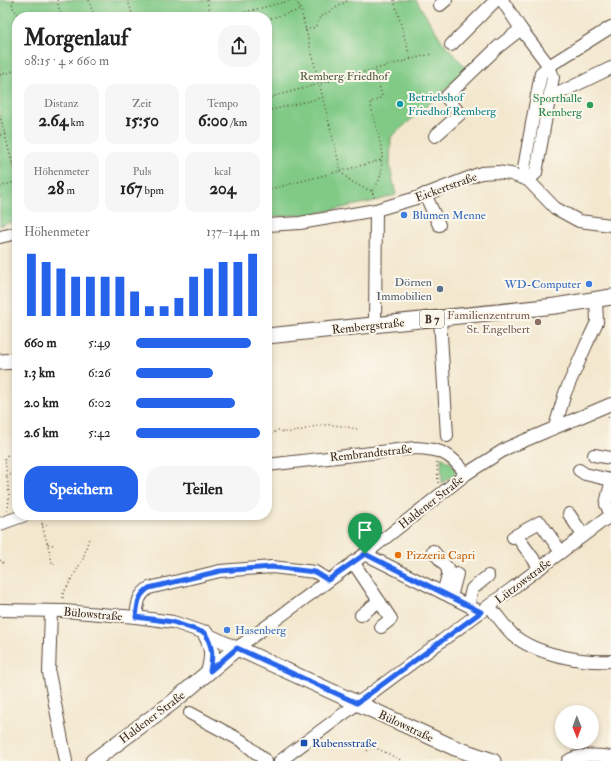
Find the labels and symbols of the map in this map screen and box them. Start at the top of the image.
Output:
park label: Remberg Friedhof [300,69,390,84]
place label: Betriebshof Friedhof Remberg [408,90,497,119]
place label: Sporthalle Remberg [533,91,583,120]
marker: Betriebshof Friedhof Remberg [395,99,405,109]
marker: Sporthalle Remberg [585,100,595,110]
street label: Eickertstraße [413,169,479,206]
place label: Blumen Menne [412,208,486,223]
marker: Blumen Menne [399,210,409,220]
place label: Dörnen Immobilien [376,275,432,304]
place label: WD-Computer [504,277,582,292]
marker: WD-Computer [584,279,594,289]
marker: Dörnen Immobilien [435,284,445,294]
place label: Familienzentrum St. Engelbert [447,308,531,337]
road number: B 7 [420,310,444,328]
street label: Rembergstraße [331,315,405,338]
marker: Familienzentrum St. Engelbert [533,317,543,327]
street label: Rembrandtstraße [329,442,413,465]
street label: Haldener Straße [396,472,467,532]
pin [348,513,382,554]
place label: Pizzeria Capri [406,548,475,563]
marker: Pizzeria Capri [393,550,403,560]
street label: Lützowstraße [492,555,554,607]
street label: Bülowstraße [63,604,123,625]
place label: Hasenberg [235,623,287,638]
marker: Hasenberg [222,625,232,635]
street label: Haldener Straße [116,688,188,747]
north arrow [555,705,599,749]
street label: Bülowstraße [376,707,436,746]
place label: Rubensstraße [312,736,377,751]
marker: Rubensstraße [299,738,309,748]

